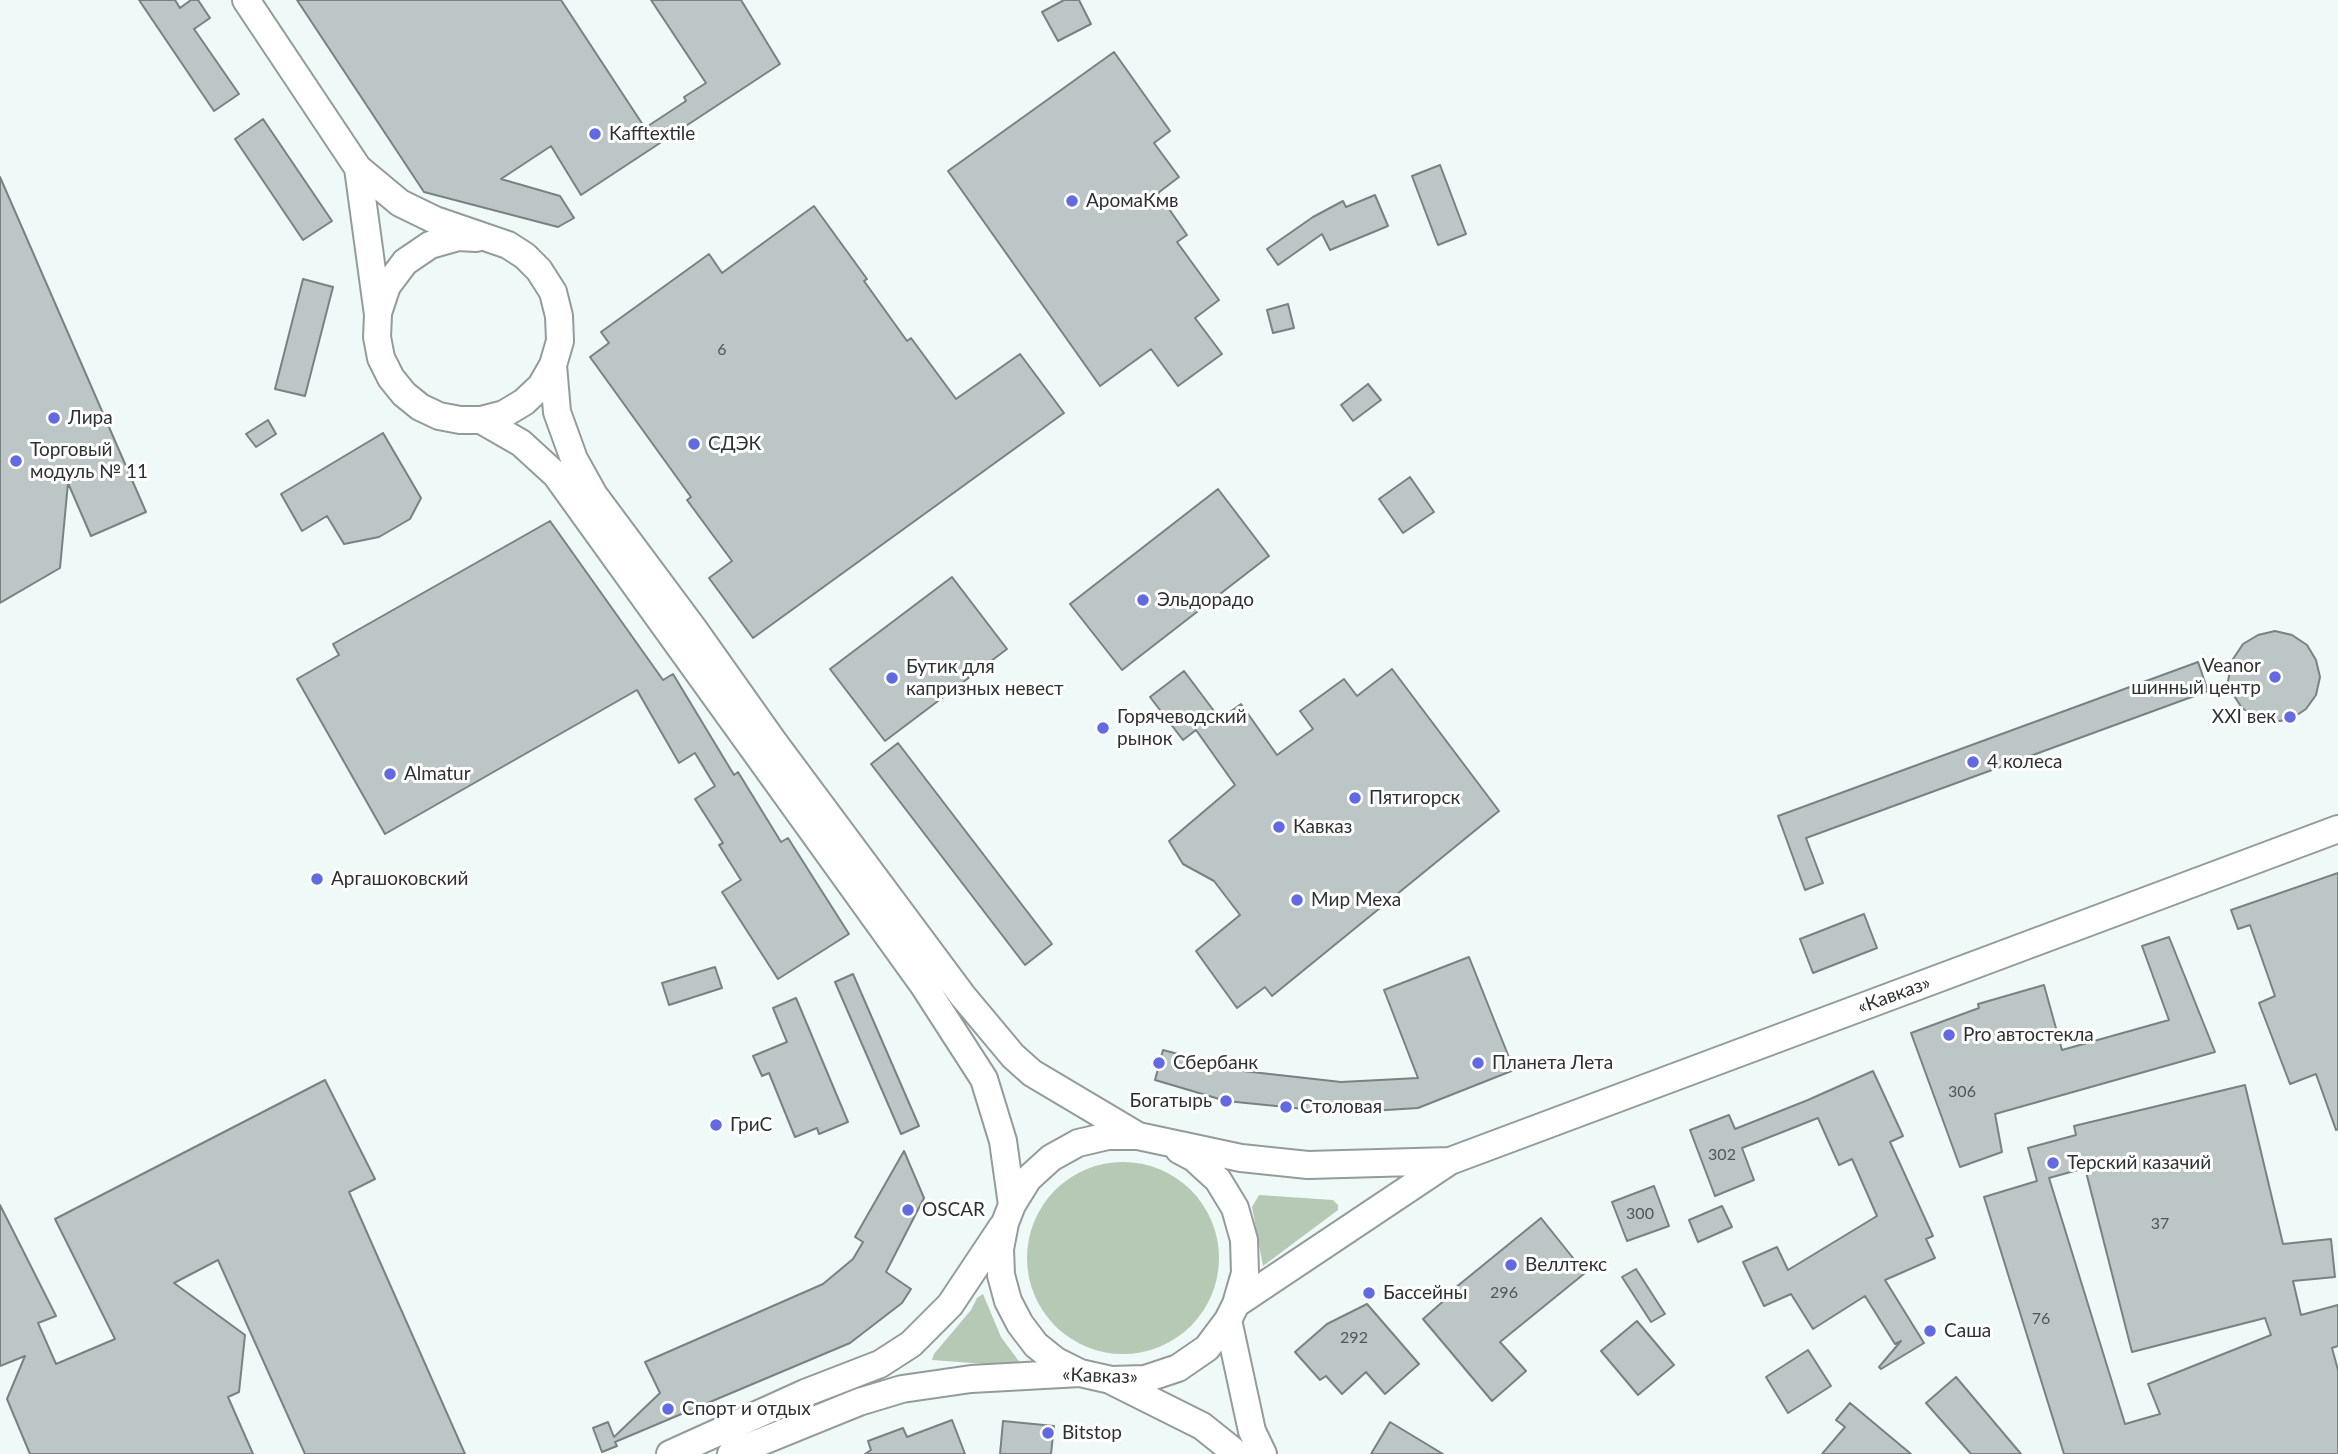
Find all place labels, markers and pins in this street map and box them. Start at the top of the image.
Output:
place label: Kafftextile [609,123,695,145]
marker: Kafftextile [587,126,603,142]
place label: АромаКмв [1086,190,1178,212]
marker: АромаКмв [1064,193,1080,209]
place label: Лира [68,407,113,429]
marker: Лира [46,410,62,426]
place label: СДЭК [708,433,761,455]
marker: СДЭК [686,436,702,452]
place label: Торговый модуль № 11 [30,439,148,483]
marker: Торговый модуль № 11 [8,453,24,469]
place label: Эльдорадо [1157,589,1254,611]
marker: Эльдорадо [1135,592,1151,608]
place label: Veanor шинный центр [2131,655,2261,699]
place label: Бутик для капризных невест [906,656,1064,700]
marker: Veanor шинный центр [2267,669,2283,685]
marker: Бутик для капризных невест [884,670,900,686]
place label: Горячеводский рынок [1117,706,1247,750]
place label: XXI век [2212,706,2276,728]
marker: XXI век [2282,709,2298,725]
marker: Горячеводский рынок [1095,720,1111,736]
place label: 4 колеса [1987,751,2062,773]
marker: 4 колеса [1965,754,1981,770]
place label: Almatur [404,763,471,785]
marker: Almatur [382,766,398,782]
place label: Пятигорск [1369,787,1460,809]
marker: Пятигорск [1347,790,1363,806]
place label: Кавказ [1293,816,1352,838]
marker: Кавказ [1271,819,1287,835]
place label: Аргашоковский [331,868,468,890]
marker: Аргашоковский [309,871,325,887]
place label: Мир Меха [1311,889,1401,911]
marker: Мир Меха [1289,892,1305,908]
place label: Pro автостекла [1963,1024,2094,1046]
marker: Pro автостекла [1941,1027,1957,1043]
place label: Сбербанк [1173,1052,1258,1074]
place label: Планета Лета [1492,1052,1613,1074]
marker: Сбербанк [1151,1055,1167,1071]
marker: Планета Лета [1470,1055,1486,1071]
place label: Богатырь [1130,1090,1212,1112]
marker: Богатырь [1218,1093,1234,1109]
place label: Столовая [1300,1096,1382,1118]
marker: Столовая [1278,1099,1294,1115]
place label: ГриС [730,1114,772,1136]
marker: ГриС [708,1117,724,1133]
place label: Терский казачий [2067,1152,2211,1174]
marker: Терский казачий [2045,1155,2061,1171]
place label: OSCAR [922,1199,985,1221]
marker: OSCAR [900,1202,916,1218]
place label: Веллтекс [1525,1254,1607,1276]
marker: Веллтекс [1503,1257,1519,1273]
place label: Бассейны [1383,1282,1467,1304]
marker: Бассейны [1361,1285,1377,1301]
place label: Саша [1944,1320,1991,1342]
marker: Саша [1922,1323,1938,1339]
place label: Спорт и отдых [682,1398,811,1420]
marker: Спорт и отдых [660,1401,676,1417]
place label: Bitstop [1062,1422,1122,1444]
marker: Bitstop [1040,1425,1056,1441]

